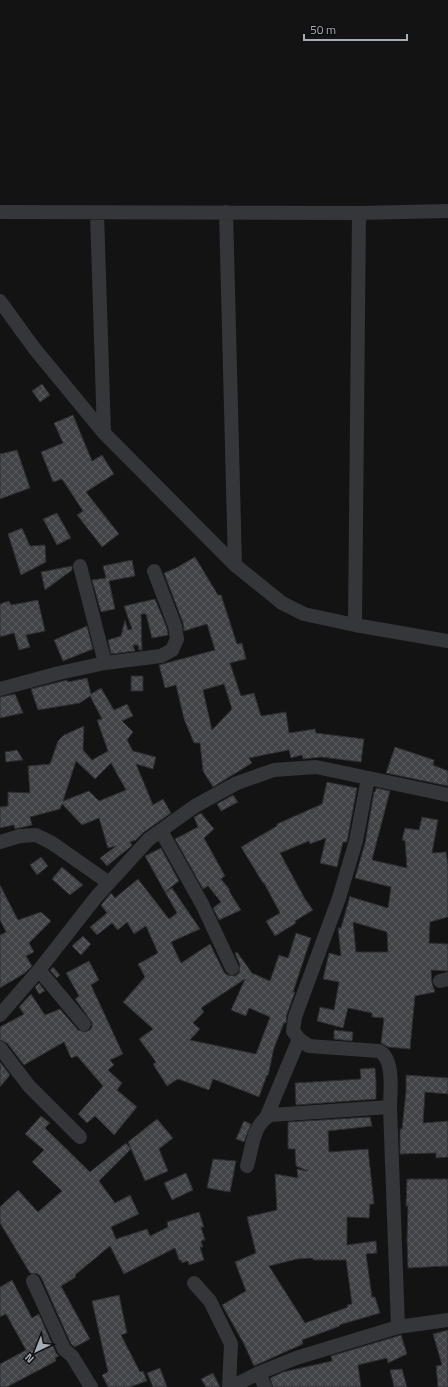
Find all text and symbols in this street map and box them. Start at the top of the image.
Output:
scale bar [304,16,407,42]
text: 50 m [310,20,336,39]
north arrow [16,1331,56,1371]
text: N [21,1350,37,1367]

